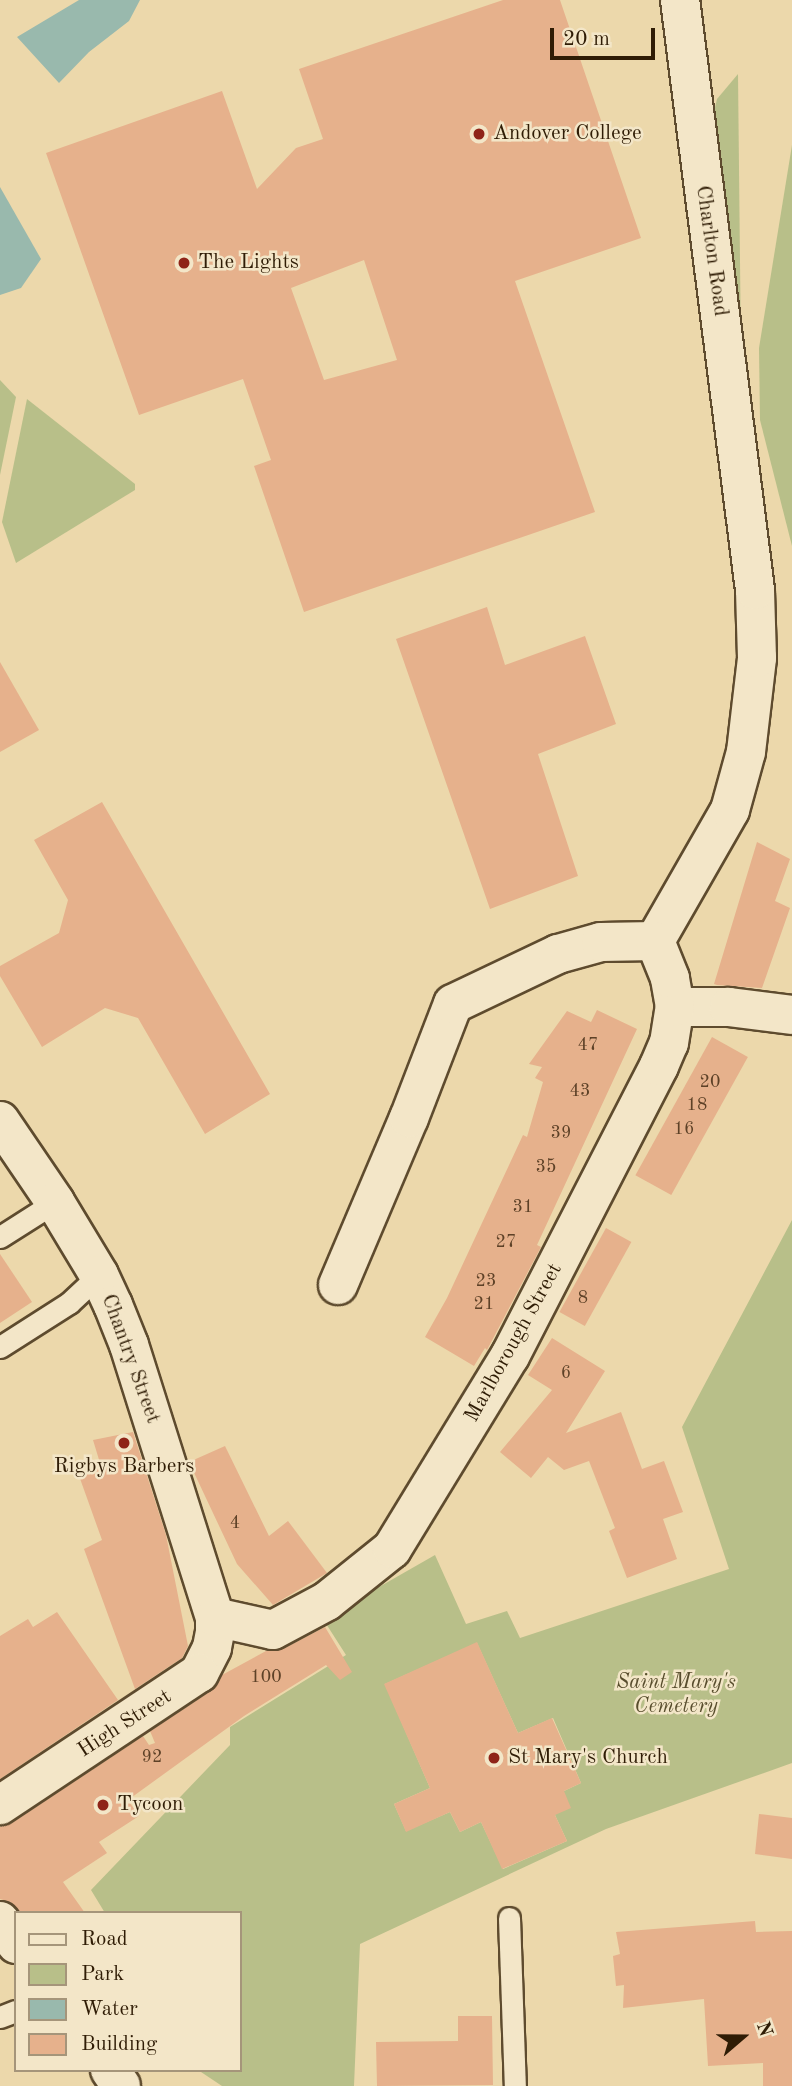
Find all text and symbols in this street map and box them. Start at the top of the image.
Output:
scale bar [554,14,659,58]
text: 20 m [563,29,610,50]
place label: Andover College [493,121,642,147]
marker: Andover College [471,126,487,142]
street label: Charlton Road [689,184,733,318]
place label: The Lights [198,250,299,276]
marker: The Lights [176,255,192,271]
house number: 47 [578,1034,598,1056]
house number: 20 [700,1071,720,1093]
house number: 43 [570,1080,590,1102]
house number: 18 [687,1094,707,1116]
house number: 16 [674,1118,694,1140]
house number: 39 [551,1122,571,1144]
house number: 35 [536,1156,556,1178]
house number: 31 [513,1196,533,1218]
house number: 27 [496,1231,516,1253]
street label: Marlborough Street [460,1259,568,1427]
house number: 23 [476,1270,496,1292]
house number: 8 [578,1287,588,1309]
street label: Chantry Street [95,1291,165,1427]
house number: 21 [474,1293,494,1315]
house number: 6 [561,1362,571,1384]
marker: Rigbys Barbers [116,1435,132,1451]
place label: Rigbys Barbers [54,1454,194,1480]
house number: 4 [230,1512,240,1534]
house number: 100 [250,1666,282,1688]
park label: Saint Mary's Cemetery [616,1670,736,1720]
street label: High Street [73,1684,177,1764]
place label: St Mary's Church [508,1745,668,1771]
house number: 92 [142,1746,162,1768]
marker: St Mary's Church [486,1750,502,1766]
place label: Tycoon [117,1792,183,1818]
marker: Tycoon [95,1797,111,1813]
legend [14,1911,242,2072]
text: Road [81,1929,128,1950]
text: Park [81,1964,124,1985]
text: Water [81,1999,138,2020]
north arrow [708,2002,778,2072]
text: N [752,2020,775,2040]
text: Building [81,2034,157,2055]

